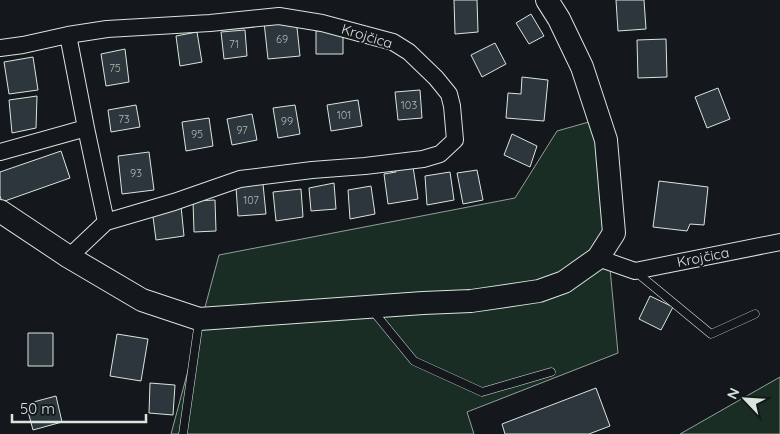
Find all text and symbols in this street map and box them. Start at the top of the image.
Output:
street label: Krojčica [339,20,395,52]
house number: 69 [276,32,288,46]
house number: 71 [229,37,239,51]
house number: 75 [109,61,121,75]
house number: 103 [401,98,417,112]
house number: 101 [337,108,351,122]
house number: 73 [118,112,130,126]
house number: 99 [281,114,293,128]
house number: 97 [236,123,248,137]
house number: 95 [191,127,203,141]
house number: 93 [130,166,142,180]
house number: 107 [243,193,259,207]
street label: Krojčica [675,243,731,271]
north arrow [720,374,770,424]
text: N [723,385,744,402]
scale bar [12,392,146,424]
text: 50 m [20,399,55,418]

